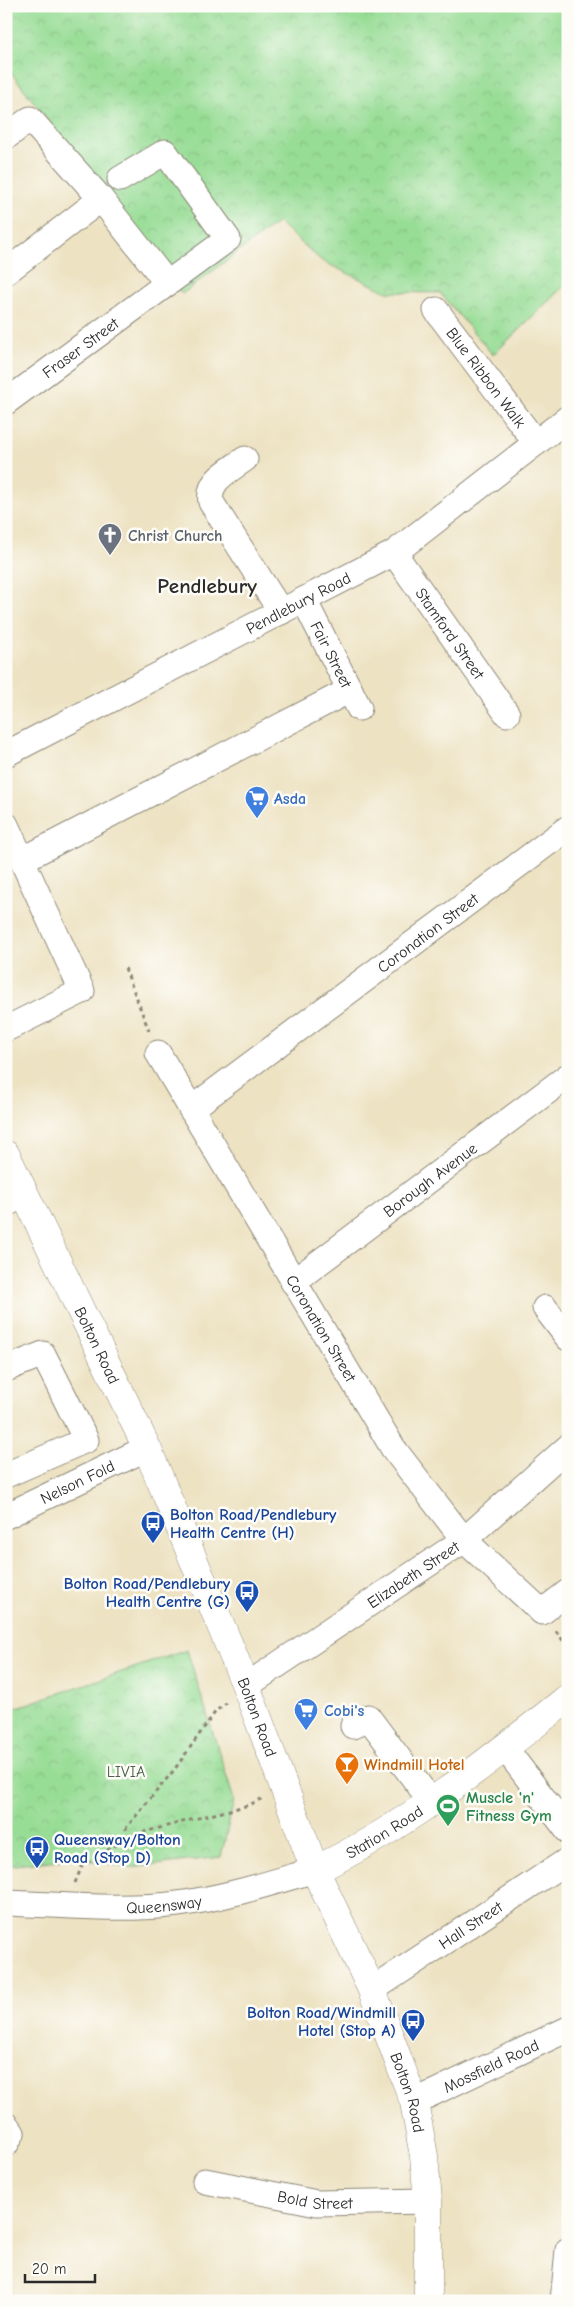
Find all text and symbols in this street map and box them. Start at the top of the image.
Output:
street label: Fraser Street [39,314,123,382]
street label: Blue Ribbon Walk [442,324,529,431]
church icon: Christ Church [97,522,123,556]
place label: Christ Church [128,527,222,545]
street label: Pendlebury Road [243,569,354,638]
district label: Pendlebury [157,574,257,598]
street label: Stamford Street [411,585,488,683]
street label: Fair Street [306,619,355,691]
supermarket icon: Asda [244,785,270,819]
place label: Asda [274,790,306,808]
street label: Coronation Street [374,890,482,977]
street label: Borough Avenue [380,1139,481,1221]
street label: Coronation Street [282,1272,360,1385]
street label: Bolton Road [70,1304,123,1387]
street label: Nelson Fold [38,1457,118,1508]
place label: Bolton Road/Pendlebury Health Centre (H) [170,1506,337,1542]
bus stop icon: Bolton Road/Pendlebury Health Centre (H) [140,1510,166,1544]
street label: Elizabeth Street [364,1538,463,1612]
place label: Bolton Road/Pendlebury Health Centre (G) [64,1575,231,1611]
bus stop icon: Bolton Road/Pendlebury Health Centre (G) [234,1579,260,1613]
street label: Bolton Road [233,1675,280,1759]
supermarket icon: Cobi's [293,1697,319,1731]
place label: Cobi's [324,1702,364,1720]
bar icon: Windmill Hotel [334,1751,360,1785]
place label: Windmill Hotel [364,1756,464,1774]
park label: LIVIA [107,1763,145,1781]
place label: Muscle 'n' Fitness Gym [466,1789,552,1825]
sports icon: Muscle 'n' Fitness Gym [435,1793,461,1827]
street label: Station Road [343,1802,426,1863]
place label: Queensway/Bolton Road (Stop D) [54,1831,181,1867]
bus stop icon: Queensway/Bolton Road (Stop D) [24,1835,50,1869]
street label: Queensway [126,1892,204,1917]
street label: Hall Street [436,1898,506,1953]
place label: Bolton Road/Windmill Hotel (Stop A) [247,2004,396,2040]
bus stop icon: Bolton Road/Windmill Hotel (Stop A) [400,2008,426,2042]
street label: Mossfield Road [441,2036,542,2097]
street label: Bolton Road [386,2050,427,2134]
street label: Bold Street [276,2187,353,2213]
scale bar [25,2252,95,2284]
text: 20 m [32,2260,66,2278]

